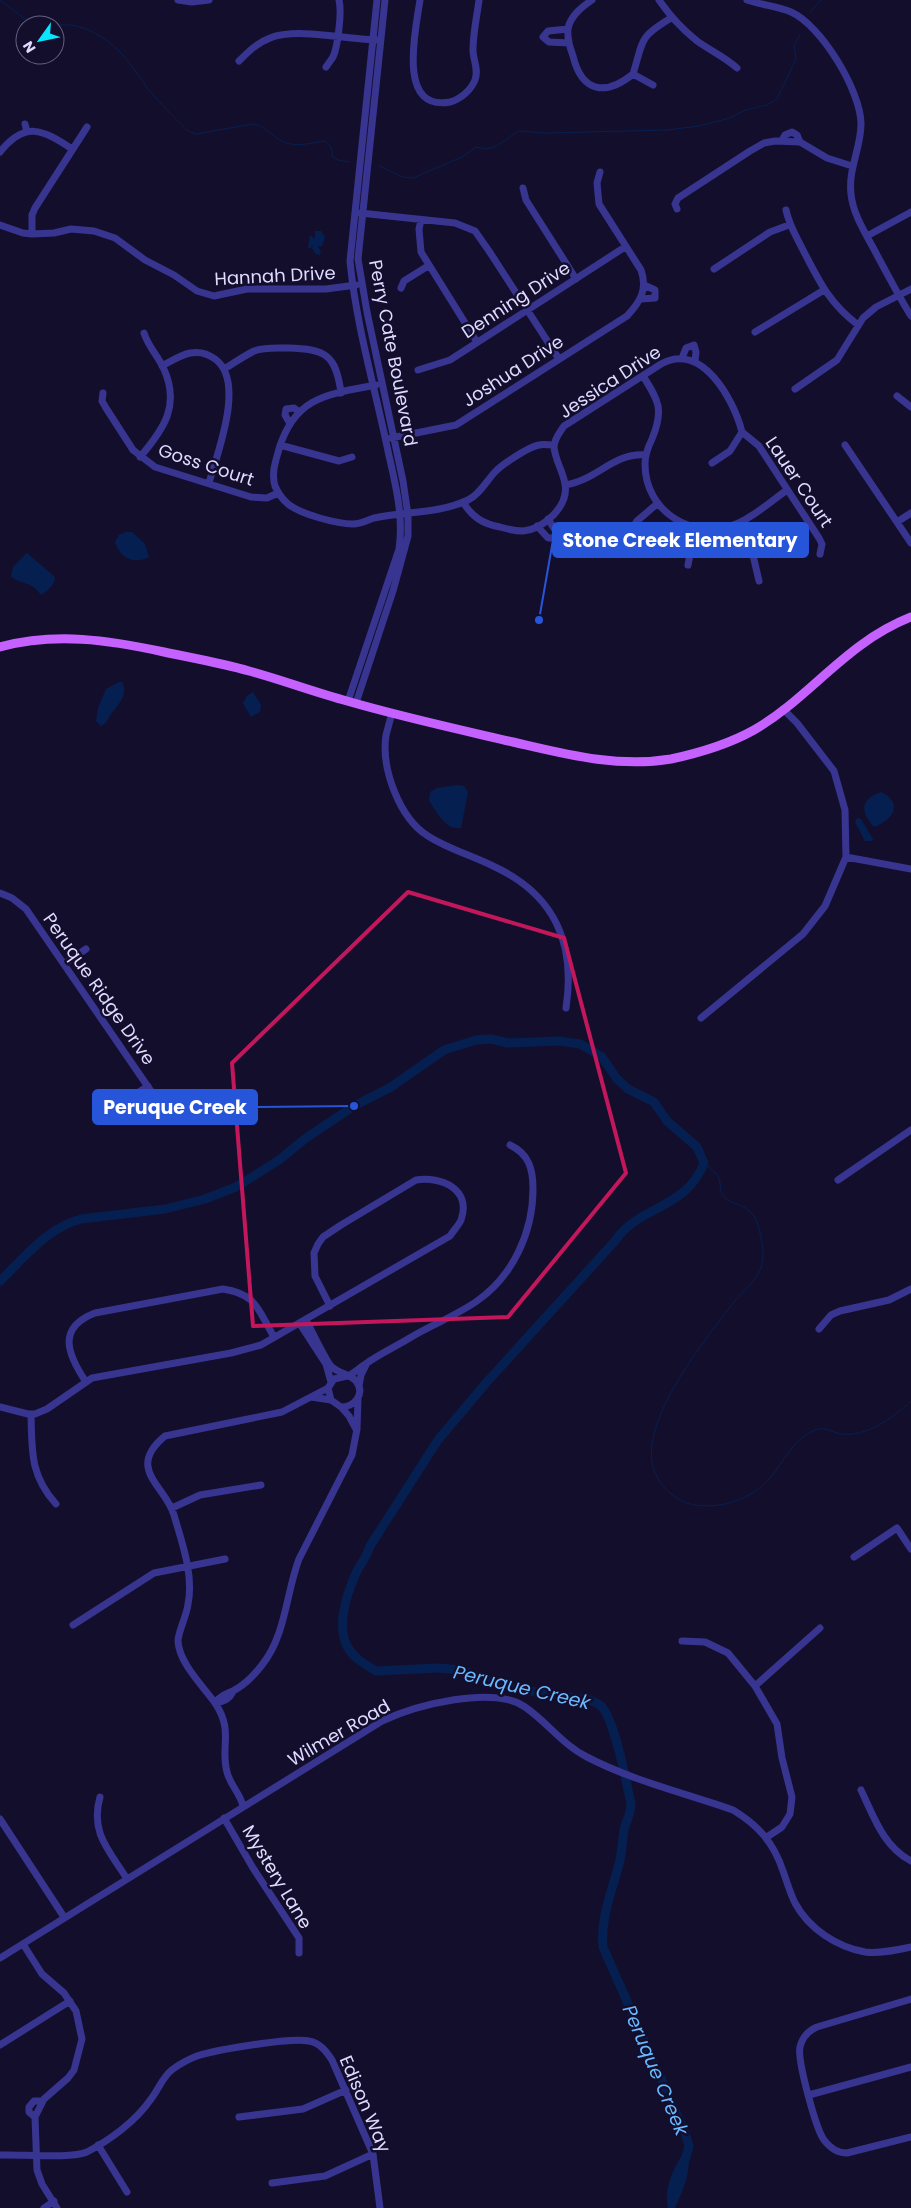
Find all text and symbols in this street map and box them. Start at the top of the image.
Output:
north arrow [15,15,65,65]
text: N [18,37,40,57]
street label: Denning Drive [457,255,575,344]
street label: Perry Cate Boulevard [363,258,424,448]
street label: Hannah Drive [214,260,336,291]
street label: Joshua Drive [457,329,568,413]
street label: Jessica Drive [554,339,666,424]
street label: Lauer Court [760,431,839,532]
street label: Goss Court [155,437,257,492]
callout: Stone Creek Elementary [553,523,808,557]
text: Stone Creek Elementary [563,527,798,554]
street label: Peruque Ridge Drive [37,908,161,1070]
callout: Peruque Creek [93,1090,257,1124]
text: Peruque Creek [103,1094,247,1121]
water label: Peruque Creek [451,1659,594,1717]
street label: Wilmer Road [283,1693,395,1772]
street label: Mystery Lane [237,1820,318,1933]
water label: Peruque Creek [616,2001,696,2141]
street label: Edison Way [334,2052,397,2156]

